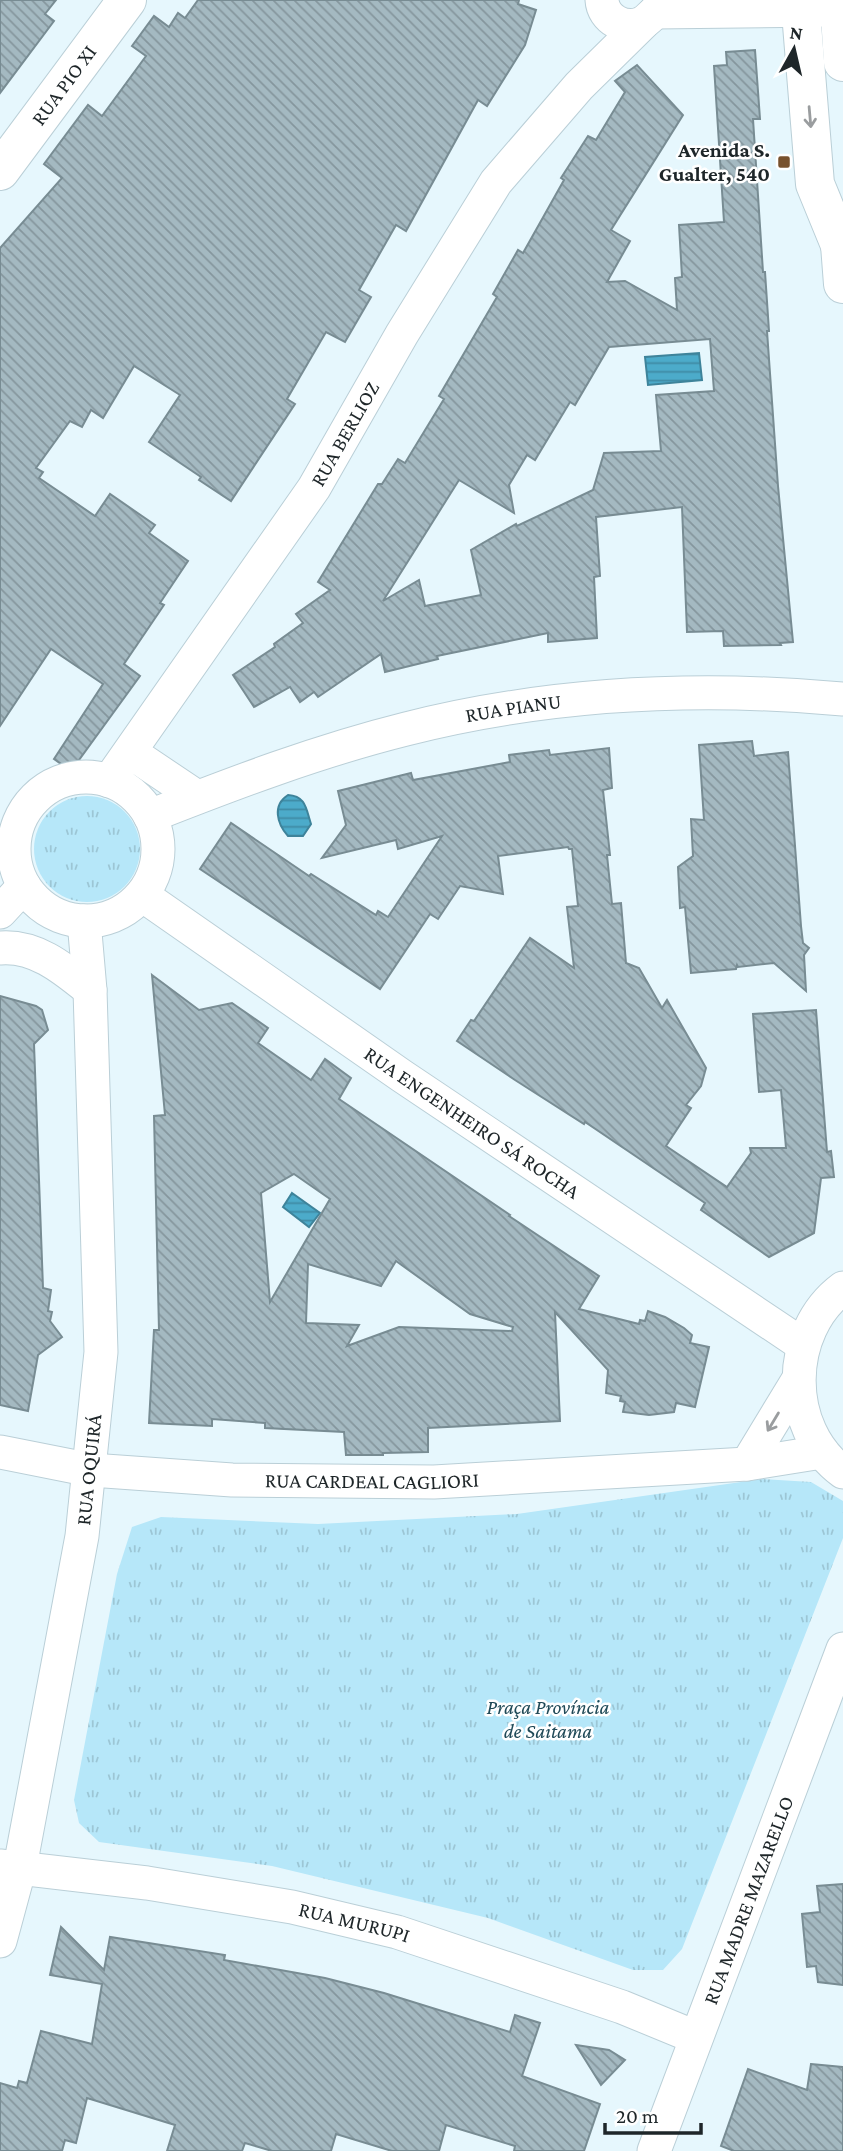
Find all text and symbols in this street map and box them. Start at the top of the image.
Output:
north arrow [759,14,829,84]
text: N [788,21,804,44]
street label: RUA PIO XI [26,40,101,130]
one-way arrow [804,105,817,128]
place label: Avenida S. Gualter, 540 [659,138,770,186]
marker: Avenida S. Gualter, 540 [776,154,792,170]
street label: RUA BERLIOZ [306,377,384,490]
street label: RUA PIANU [463,689,563,727]
street label: RUA ENGENHEIRO SÁ ROCHA [360,1042,584,1204]
one-way arrow [765,1411,779,1431]
street label: RUA OQUIRÁ [71,1413,107,1527]
street label: RUA CARDEAL CAGLIORI [265,1467,480,1494]
park label: Praça Província de Saitama [486,1695,610,1743]
street label: RUA MADRE MAZARELLO [698,1793,799,2008]
street label: RUA MURUPI [296,1897,413,1947]
scale bar [605,2092,701,2136]
text: 20 m [616,2104,659,2128]

